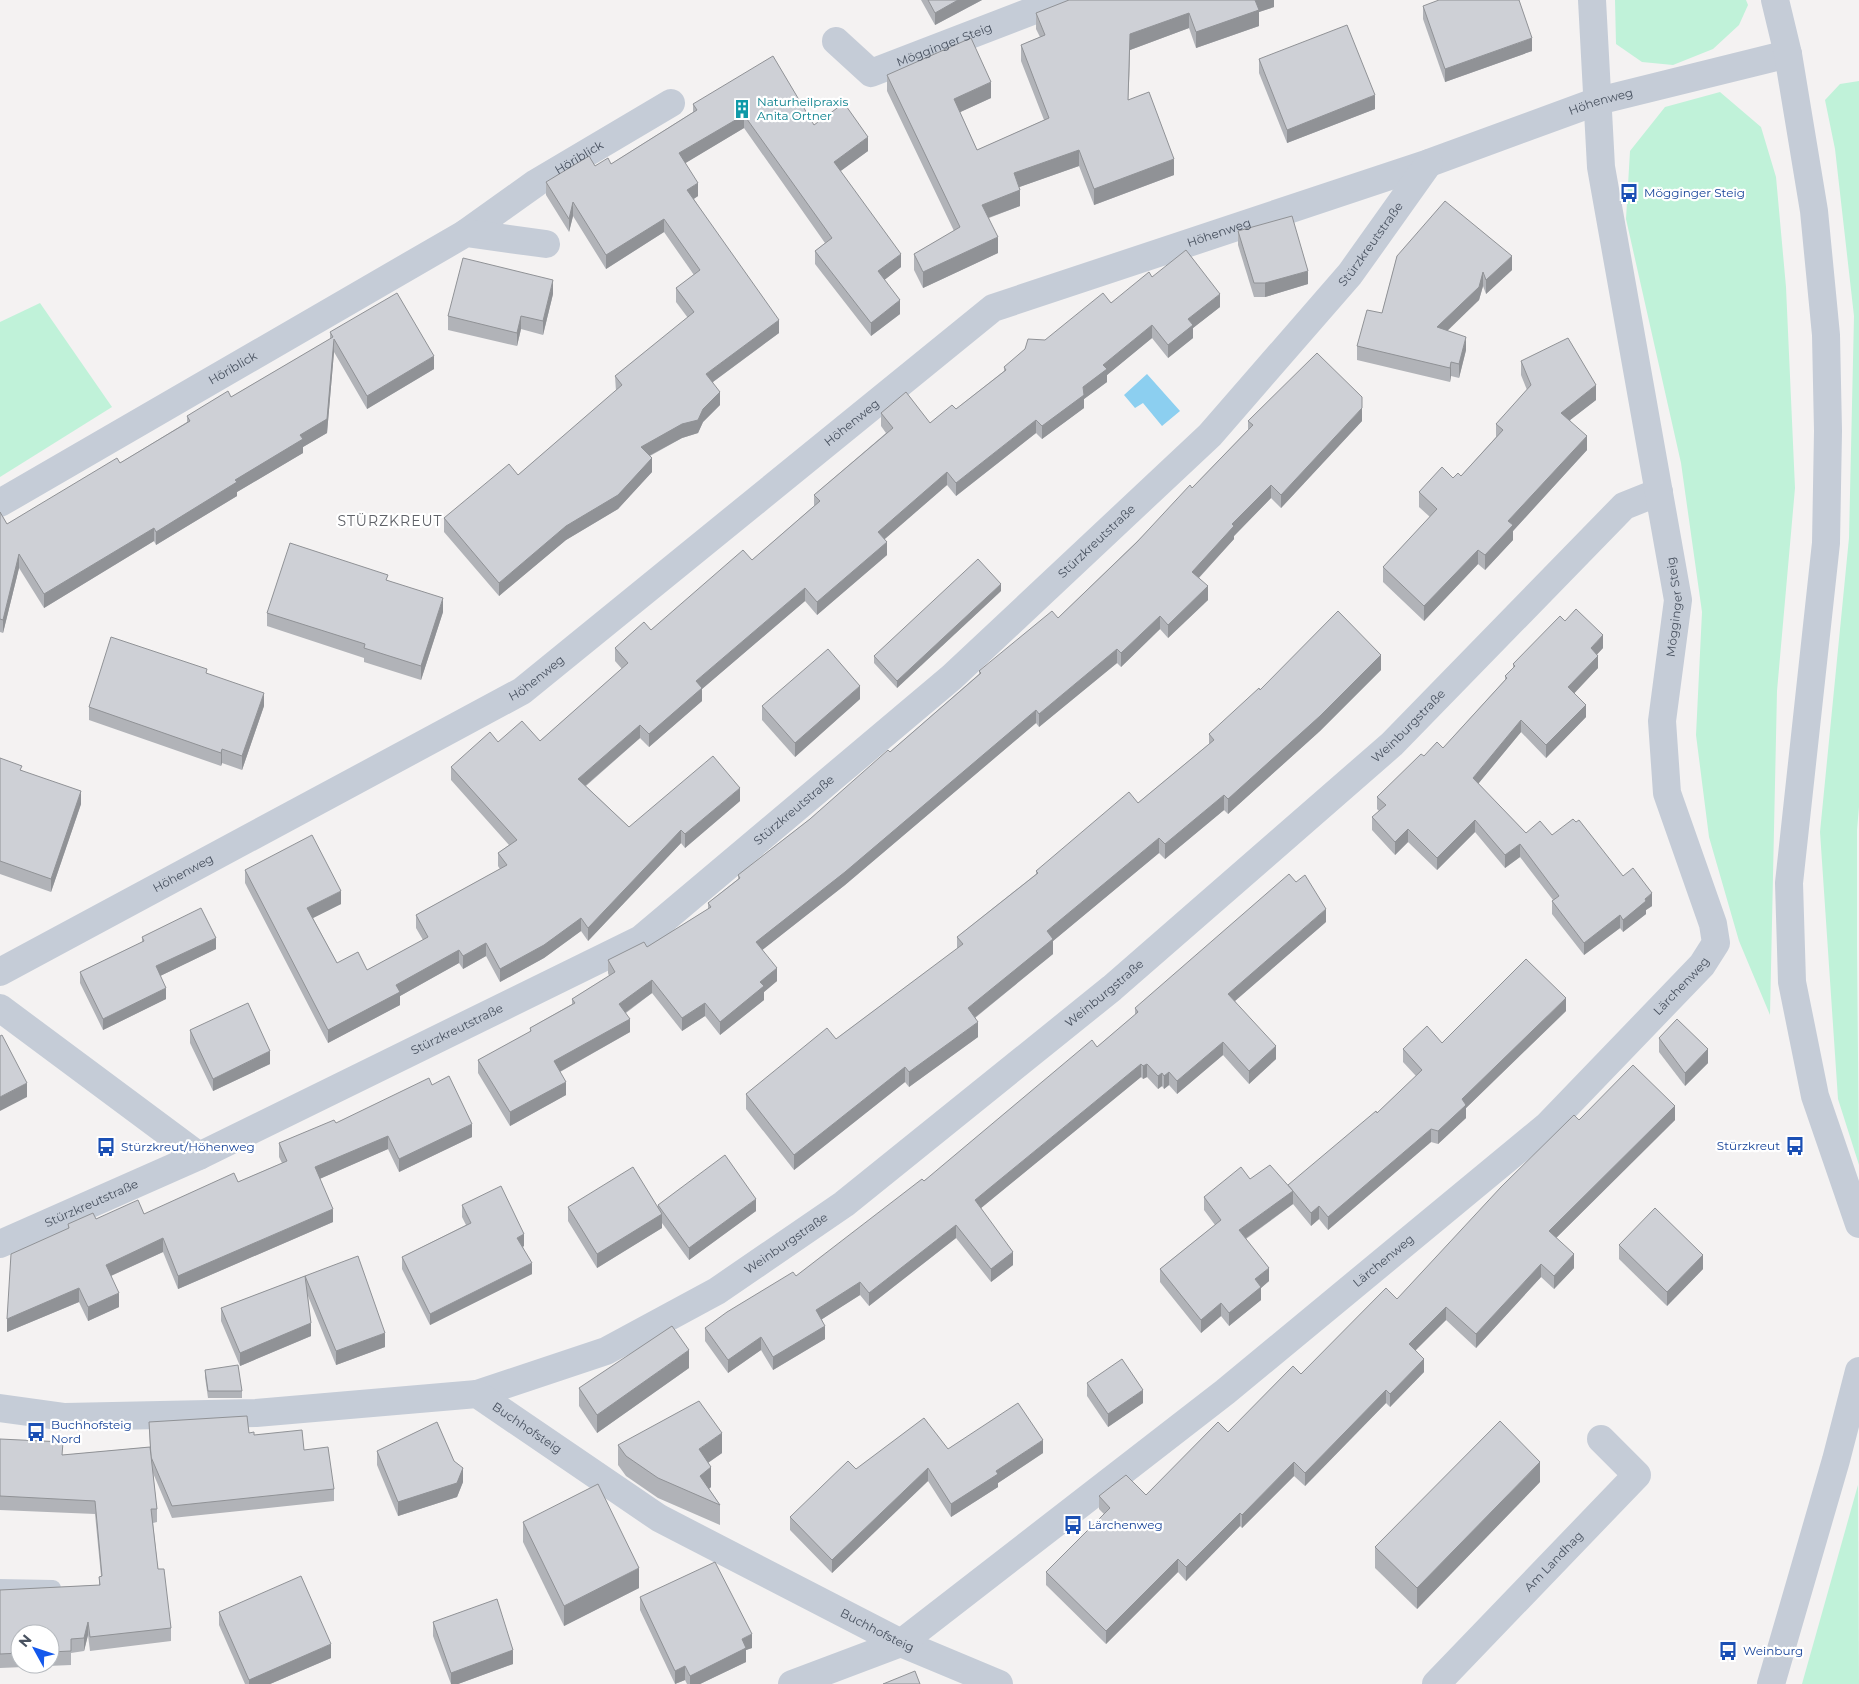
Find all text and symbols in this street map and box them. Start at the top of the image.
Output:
street label: Mögginger Steig [894,19,994,69]
street label: Höhenweg [1566,85,1635,118]
place label: Naturheilpraxis Anita Ortner [757,94,848,123]
building icon: Naturheilpraxis Anita Ortner [731,98,753,120]
street label: Höriblick [552,137,606,177]
bus stop icon: Mögginger Steig [1618,182,1640,204]
place label: Mögginger Steig [1644,185,1745,200]
street label: Stürzkreutstraße [1335,199,1406,289]
street label: Höhenweg [1185,215,1253,250]
street label: Höriblick [205,347,260,388]
street label: Höhenweg [821,396,882,449]
street label: Stürzkreutstraße [1054,501,1138,581]
district label: STÜRZKREUT [337,512,443,530]
street label: Mögginger Steig [1662,556,1685,658]
street label: Höhenweg [506,652,567,704]
street label: Weinburgstraße [1368,686,1448,765]
street label: Stürzkreutstraße [750,772,837,848]
street label: Höhenweg [150,851,216,895]
street label: Lärchenweg [1650,954,1712,1018]
street label: Weinburgstraße [1062,956,1146,1030]
street label: Stürzkreutstraße [408,1000,505,1058]
bus stop icon: Stürzkreut [1784,1135,1806,1157]
bus stop icon: Stürzkreut/Höhenweg [95,1136,117,1158]
place label: Stürzkreut [1717,1138,1780,1153]
place label: Stürzkreut/Höhenweg [121,1139,255,1154]
street label: Stürzkreutstraße [42,1176,140,1230]
street label: Weinburgstraße [741,1209,830,1277]
street label: Lärchenweg [1350,1231,1417,1290]
street label: Buchhofsteig [490,1399,565,1457]
place label: Buchhofsteig Nord [51,1417,132,1446]
bus stop icon: Buchhofsteig Nord [25,1421,47,1443]
bus stop icon: Lärchenweg [1062,1514,1084,1536]
place label: Lärchenweg [1088,1517,1163,1532]
street label: Am Landhag [1521,1528,1586,1595]
street label: Buchhofsteig [838,1605,916,1655]
north arrow [10,1624,60,1674]
text: N [15,1631,36,1651]
bus stop icon: Weinburg [1717,1640,1739,1662]
place label: Weinburg [1743,1643,1803,1658]

